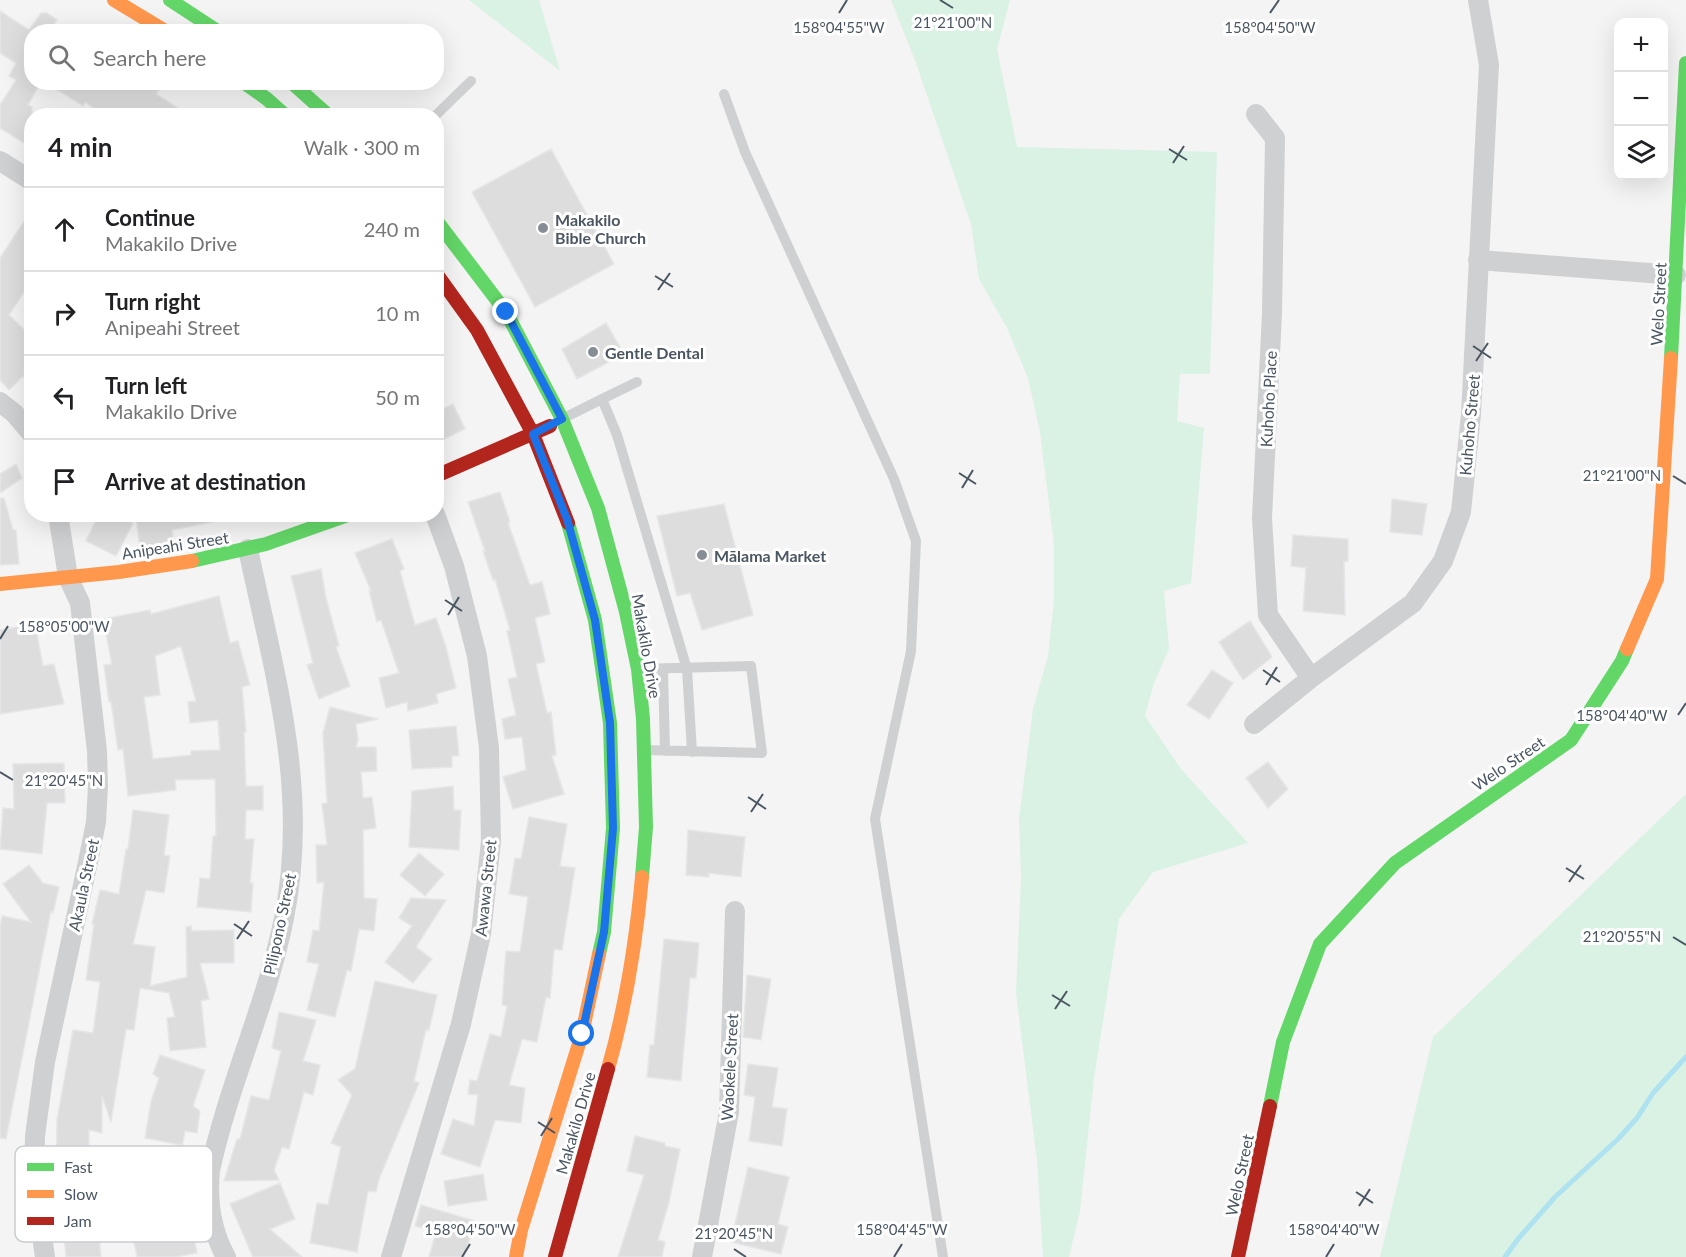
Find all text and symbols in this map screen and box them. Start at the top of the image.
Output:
text: 21°21'00"N [914,13,992,31]
text: 158°04'55"W [793,18,885,36]
text: 158°04'50"W [1224,18,1316,36]
map controls [1614,18,1668,180]
button: + [1614,18,1668,72]
search box [24,24,444,90]
icon: search [45,41,78,74]
text: Search here [93,44,206,71]
button: − [1614,72,1668,126]
button: layers [1614,126,1668,180]
text: 4 min [48,131,112,163]
text: Walk · 300 m [304,135,420,159]
text: Continue [105,204,195,231]
place label: Makakilo Bible Church [555,210,646,247]
icon: ahead [48,213,81,246]
text: 240 m [364,217,420,241]
marker: Makakilo Bible Church [536,221,550,235]
text: Makakilo Drive [105,231,237,255]
street label: Welo Street [1646,262,1670,346]
text: Turn right [105,288,200,315]
icon: right [48,297,81,330]
route end [492,298,518,324]
text: 10 m [375,301,420,325]
text: Anipeahi Street [105,315,240,339]
place label: Gentle Dental [605,343,704,362]
marker: Gentle Dental [586,345,600,359]
street label: Kuhoho Place [1256,350,1280,448]
text: Turn left [105,372,187,399]
street label: Kuhoho Street [1455,373,1483,476]
icon: left [48,381,81,414]
text: 50 m [375,385,420,409]
text: Makakilo Drive [105,399,237,423]
icon: arrive [48,465,81,498]
text: 21°21'00"N [1583,466,1661,484]
text: Arrive at destination [105,468,306,495]
street label: Anipeahi Street [120,527,230,563]
place label: Mālama Market [714,546,826,565]
marker: Mālama Market [695,548,709,562]
street label: Makakilo Drive [628,592,666,700]
text: 158°05'00"W [18,617,110,635]
text: 158°04'40"W [1576,706,1668,724]
street label: Welo Street [1468,732,1548,794]
text: 21°20'45"N [25,771,103,789]
street label: Akaula Street [64,837,102,933]
street label: Awawa Street [470,838,500,937]
street label: Pilipono Street [259,871,299,976]
text: 21°20'55"N [1583,927,1661,945]
street label: Waokele Street [717,1013,741,1121]
route start [568,1020,594,1046]
street label: Makakilo Drive [551,1070,599,1176]
street label: Welo Street [1221,1132,1257,1218]
legend [15,1146,213,1242]
text: Fast [64,1157,93,1176]
text: Slow [64,1184,98,1203]
text: Jam [64,1211,92,1230]
text: 158°04'50"W [424,1220,516,1238]
text: 158°04'45"W [856,1220,948,1238]
text: 158°04'40"W [1288,1220,1380,1238]
text: 21°20'45"N [695,1224,773,1242]

